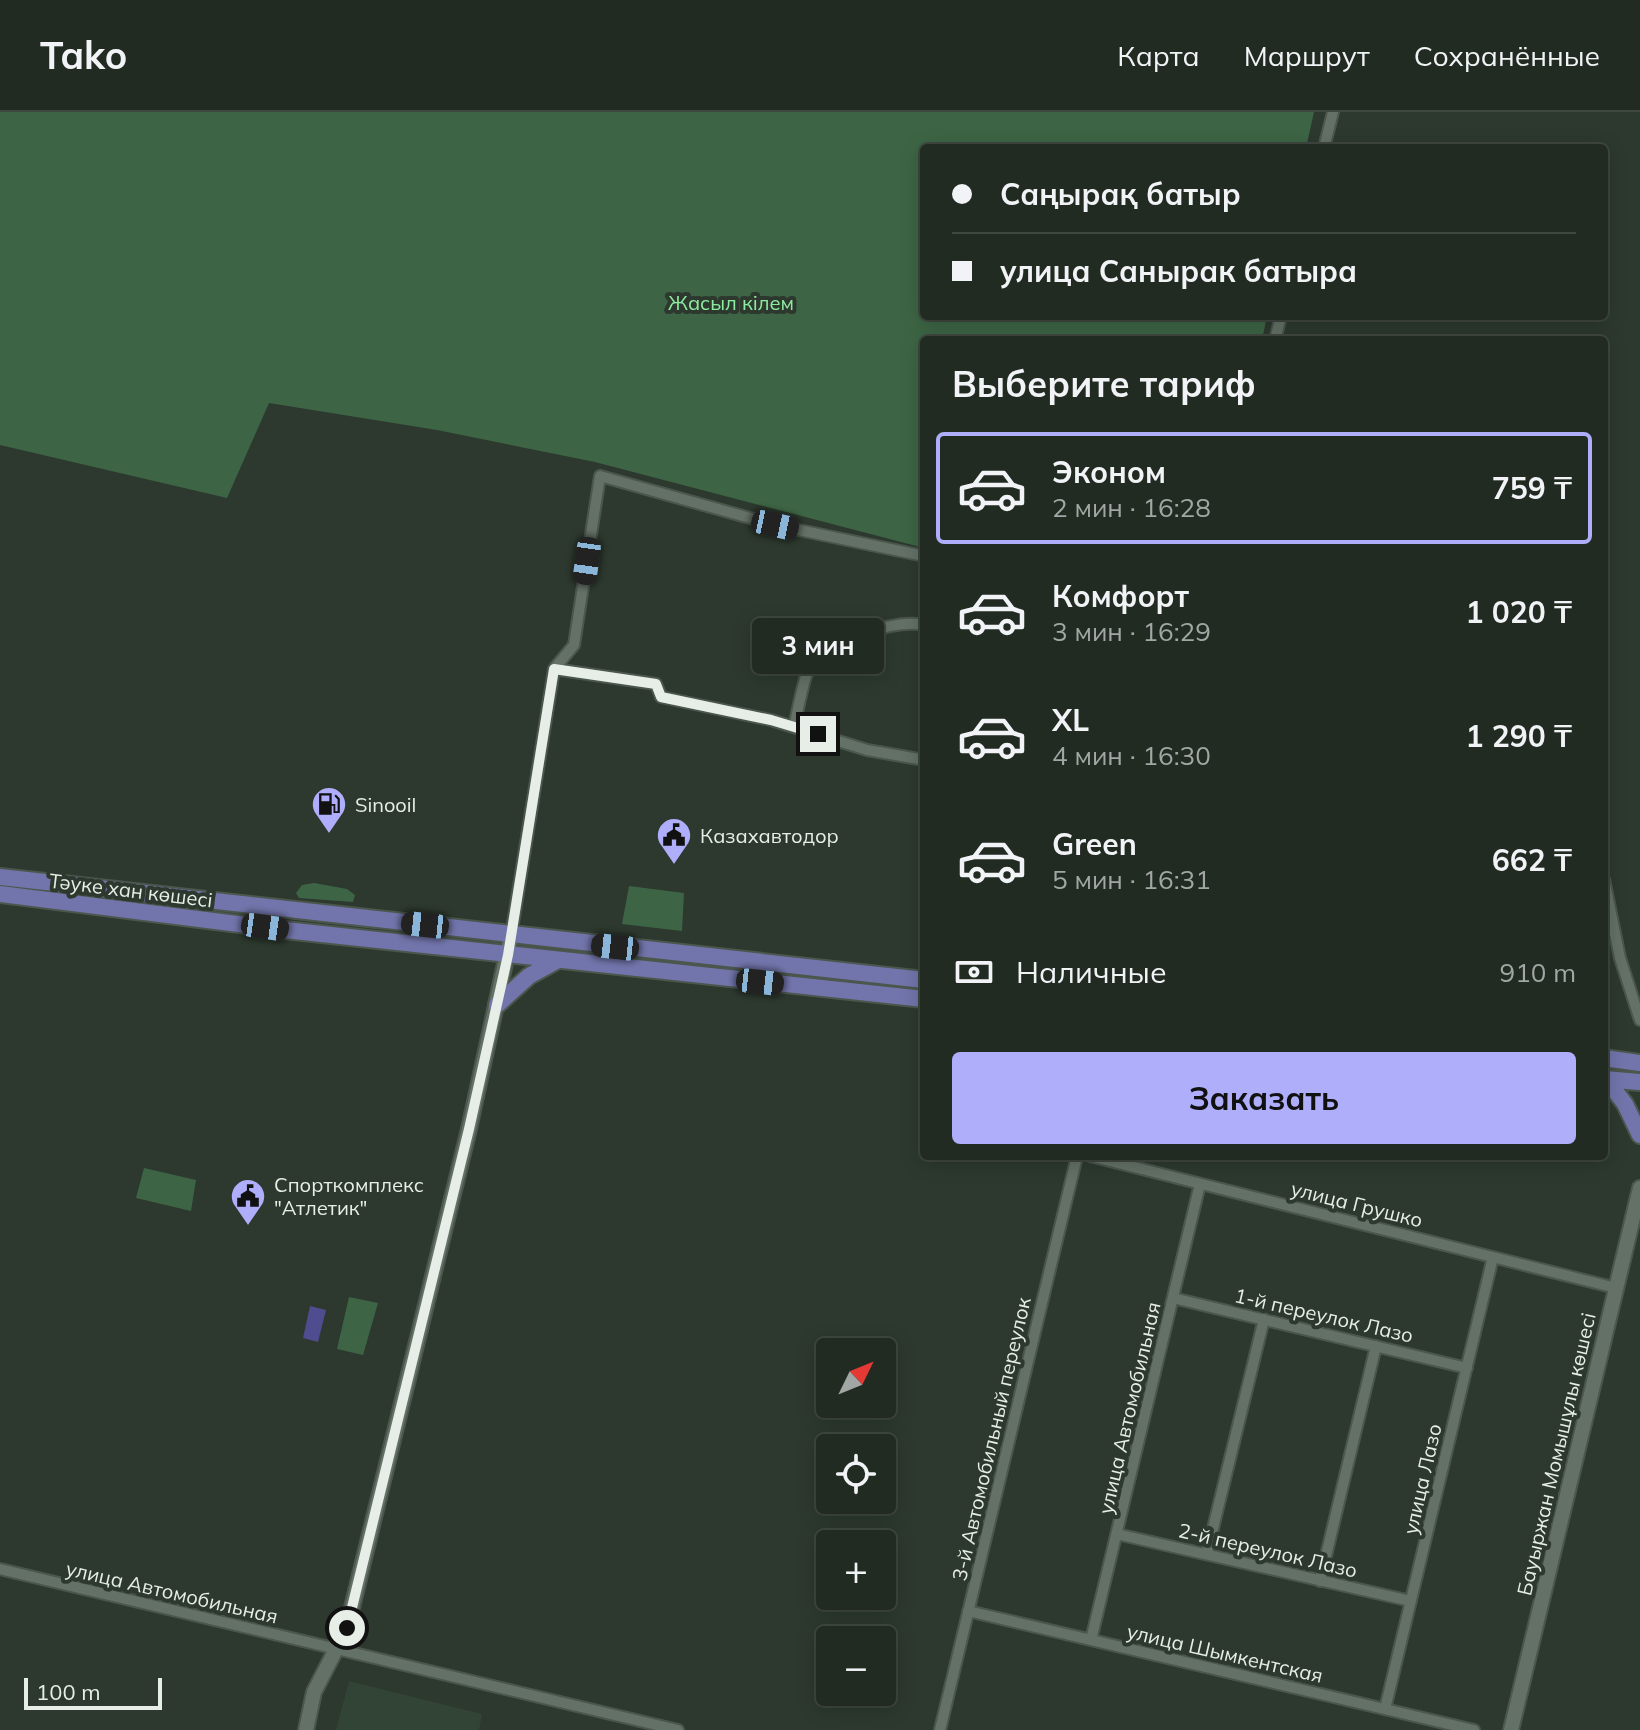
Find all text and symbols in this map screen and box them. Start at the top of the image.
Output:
text: Tako [40,31,127,79]
text: Карта [1117,38,1200,73]
text: Маршрут [1244,38,1370,73]
text: Сохранённые [1414,38,1600,73]
text: Саңырақ батыр [1000,175,1241,213]
text: улица Санырак батыра [1000,252,1357,290]
park label: Жасыл кілем [668,290,794,315]
text: Выберите тариф [952,361,1256,406]
icon: car [956,452,1028,524]
text: Эконом [1052,453,1166,491]
text: 759 ₸ [1492,469,1572,507]
text: 2 мин · 16:28 [1052,491,1211,524]
car [749,508,801,542]
car [572,536,602,586]
icon: car [956,576,1028,648]
text: Комфорт [1052,577,1189,615]
text: 1 020 ₸ [1466,593,1572,631]
text: 3 мин · 16:29 [1052,615,1211,648]
callout: 3 мин [752,618,884,674]
text: 3 мин [782,629,854,662]
icon: car [956,700,1028,772]
text: XL [1052,701,1089,739]
route end [800,716,836,752]
text: 1 290 ₸ [1466,717,1572,755]
text: 4 мин · 16:30 [1052,739,1211,772]
fuel station icon: Sinooil [310,785,348,835]
place label: Sinooil [355,792,416,817]
public building icon: Казахавтодор [655,816,693,866]
place label: Казахавтодор [700,823,839,848]
icon: car [956,824,1028,896]
text: Green [1052,825,1137,863]
text: 662 ₸ [1492,841,1572,879]
text: 5 мин · 16:31 [1052,863,1211,896]
street label: Тәуке хан көшесі [48,868,214,912]
car [400,911,450,939]
car [240,912,290,942]
car [590,933,640,961]
icon: cash [952,950,996,994]
text: Наличные [1016,953,1167,991]
text: 910 m [1500,956,1576,989]
car [735,968,785,996]
button: Заказать [952,1052,1576,1144]
place label: Спорткомплекс "Атлетик" [274,1172,424,1220]
street label: улица Грушко [1289,1176,1425,1232]
public building icon: Спорткомплекс "Атлетик" [229,1177,267,1227]
street label: 1-й переулок Лазо [1232,1282,1416,1348]
street label: 3-й Автомобильный переулок [946,1295,1036,1583]
street label: улица Автомобильная [1092,1300,1166,1516]
street label: Бауыржан Момышұлы көшесі [1511,1310,1601,1598]
north arrow [816,1338,896,1418]
map controls [816,1338,896,1706]
street label: улица Лазо [1397,1421,1447,1537]
button: locate [816,1434,896,1514]
street label: 2-й переулок Лазо [1176,1517,1360,1583]
button: + [816,1530,896,1610]
street label: улица Автомобильная [64,1555,280,1629]
route start [329,1610,365,1646]
street label: улица Шымкентская [1125,1618,1325,1688]
button: − [816,1626,896,1706]
scale bar [24,1674,162,1710]
text: 100 m [36,1678,101,1706]

